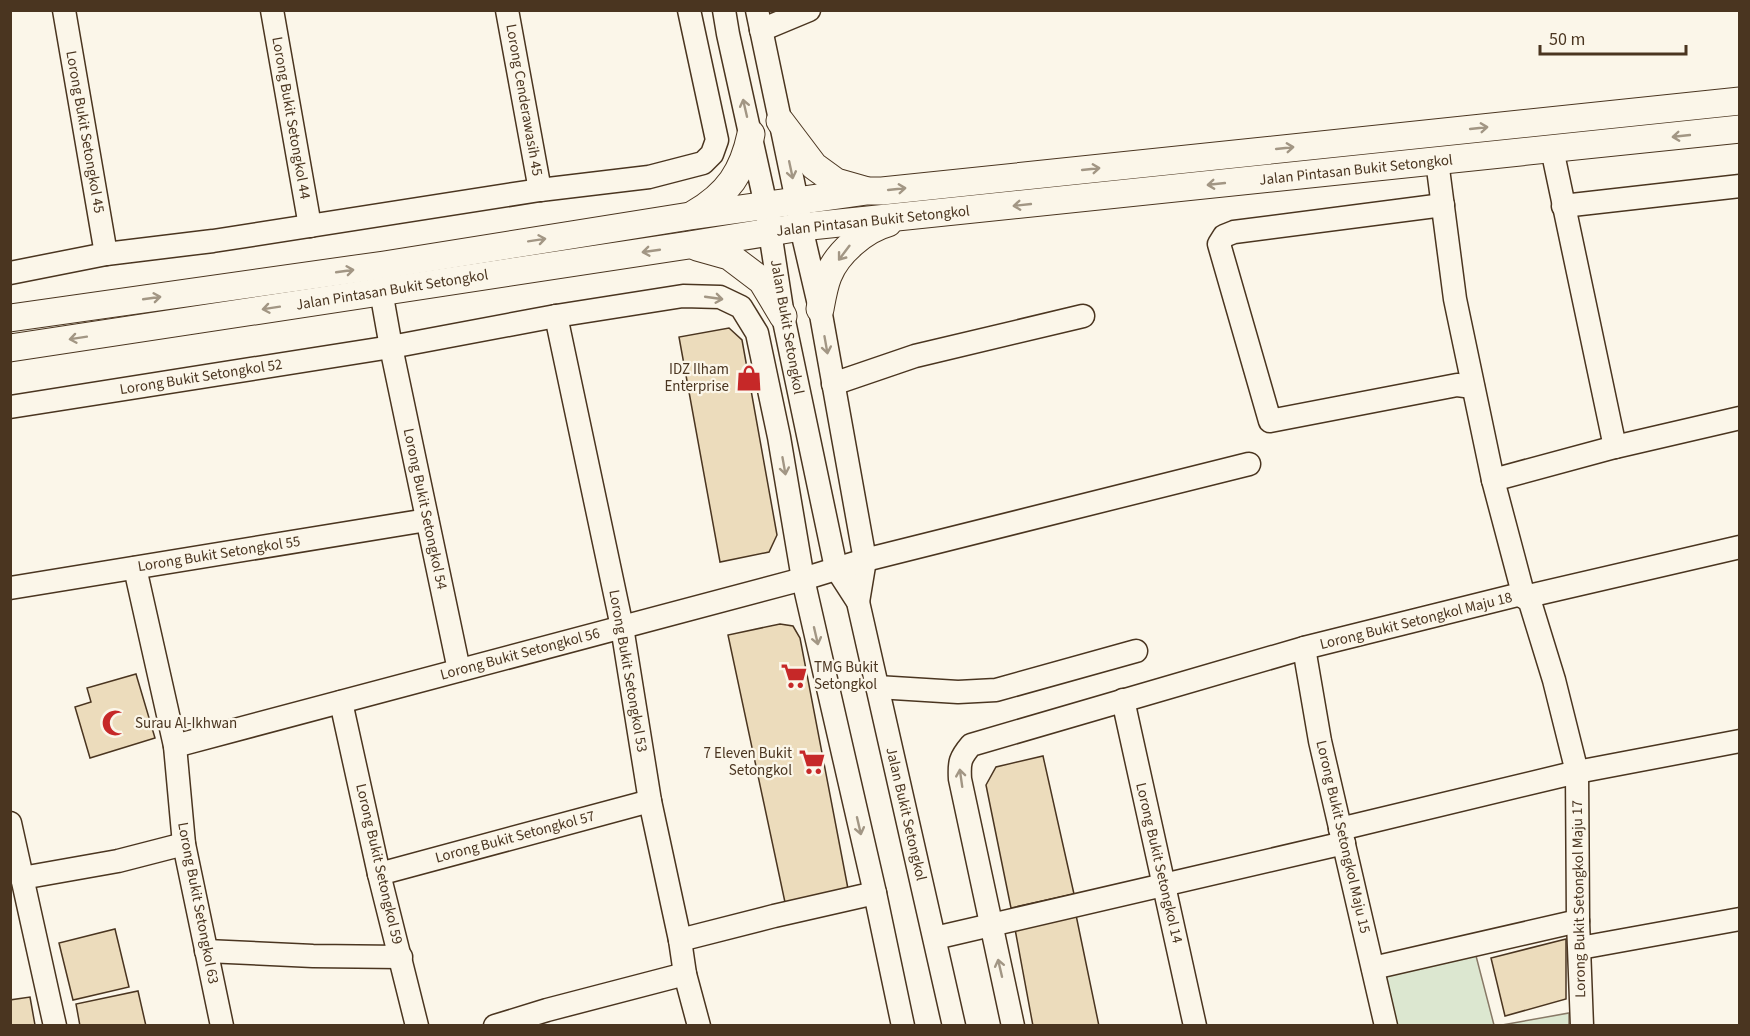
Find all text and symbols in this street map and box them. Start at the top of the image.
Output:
scale bar [1540,18,1686,56]
street label: Lorong Cenderawasih 45 [500,22,548,178]
text: 50 m [1549,27,1585,52]
street label: Lorong Bukit Setongkol 44 [266,35,316,201]
street label: Lorong Bukit Setongkol 45 [60,49,110,215]
one-way arrow [739,99,751,118]
one-way arrow [1468,122,1488,133]
one-way arrow [1672,130,1692,141]
one-way arrow [1274,142,1294,153]
street label: Jalan Pintasan Bukit Setongkol [1258,149,1454,191]
one-way arrow [785,161,797,180]
one-way arrow [1080,163,1100,174]
one-way arrow [1206,179,1226,190]
one-way arrow [886,183,906,194]
street label: Jalan Pintasan Bukit Setongkol [775,200,971,242]
one-way arrow [1013,200,1032,211]
one-way arrow [527,235,547,246]
one-way arrow [838,244,850,260]
one-way arrow [641,245,661,256]
street label: Jalan Bukit Setongkol [765,258,809,396]
street label: Jalan Pintasan Bukit Setongkol [294,264,490,316]
one-way arrow [334,265,354,276]
one-way arrow [704,292,724,303]
one-way arrow [141,293,161,304]
one-way arrow [261,302,281,313]
one-way arrow [69,332,88,343]
one-way arrow [821,335,832,355]
street label: Lorong Bukit Setongkol 52 [118,354,284,400]
place label: IDZ Ilham Enterprise [664,359,729,397]
shop icon: IDZ Ilham Enterprise [734,363,764,393]
street label: Lorong Bukit Setongkol 54 [398,426,452,592]
one-way arrow [778,456,789,476]
street label: Lorong Bukit Setongkol 55 [136,531,302,577]
street label: Lorong Bukit Setongkol Maju 18 [1318,587,1514,655]
street label: Lorong Bukit Setongkol 53 [603,588,653,754]
street label: Lorong Bukit Setongkol 56 [438,623,602,685]
one-way arrow [810,626,822,645]
place label: TMG Bukit Setongkol [814,657,878,695]
supermarket icon: TMG Bukit Setongkol [779,661,809,691]
mosque icon: Surau Al-Ikhwan [100,708,130,738]
place label: Surau Al-Ikhwan [135,713,237,734]
street label: Lorong Bukit Setongkol Maju 15 [1311,738,1375,936]
place label: 7 Eleven Bukit Setongkol [704,743,792,781]
street label: Jalan Bukit Setongkol [880,745,932,883]
supermarket icon: 7 Eleven Bukit Setongkol [797,747,827,777]
one-way arrow [955,768,966,788]
street label: Lorong Bukit Setongkol 14 [1130,781,1188,946]
street label: Lorong Bukit Setongkol 59 [350,782,408,946]
street label: Lorong Bukit Setongkol Maju 17 [1567,800,1591,998]
street label: Lorong Bukit Setongkol 57 [433,806,597,868]
one-way arrow [854,816,866,835]
street label: Lorong Bukit Setongkol 63 [172,820,224,986]
one-way arrow [994,959,1006,978]

